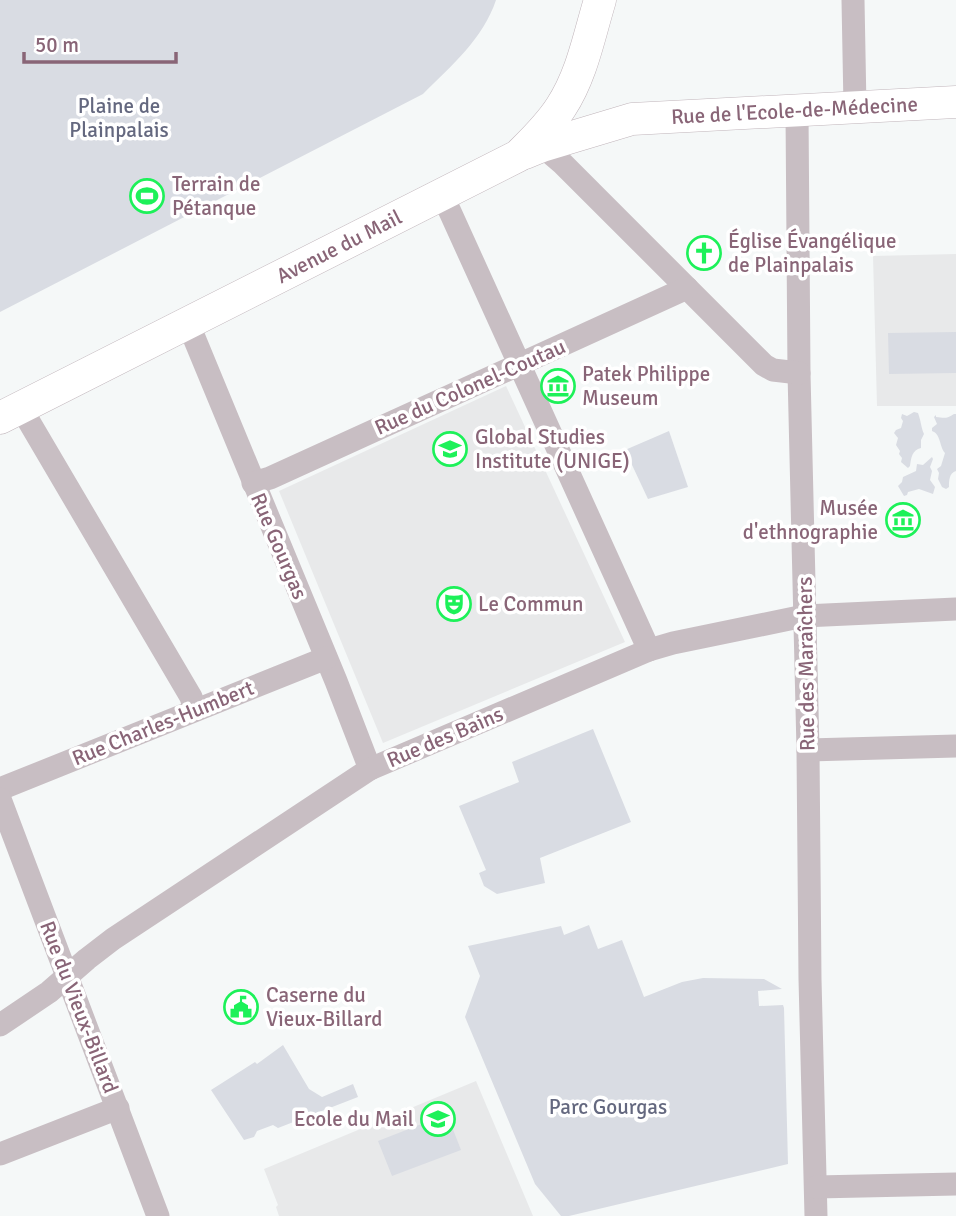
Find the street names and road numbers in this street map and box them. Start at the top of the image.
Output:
street label: Rue de l'Ecole-de-Médecine [670,91,918,130]
street label: Avenue du Mail [272,204,406,289]
street label: Rue du Colonel-Coutau [371,333,569,441]
street label: Rue Gourgas [245,489,313,603]
street label: Rue des Maraîchers [791,577,821,751]
street label: Rue Charles-Humbert [68,675,258,771]
street label: Rue des Bains [383,701,507,773]
street label: Rue du Vieux-Billard [34,917,124,1097]

